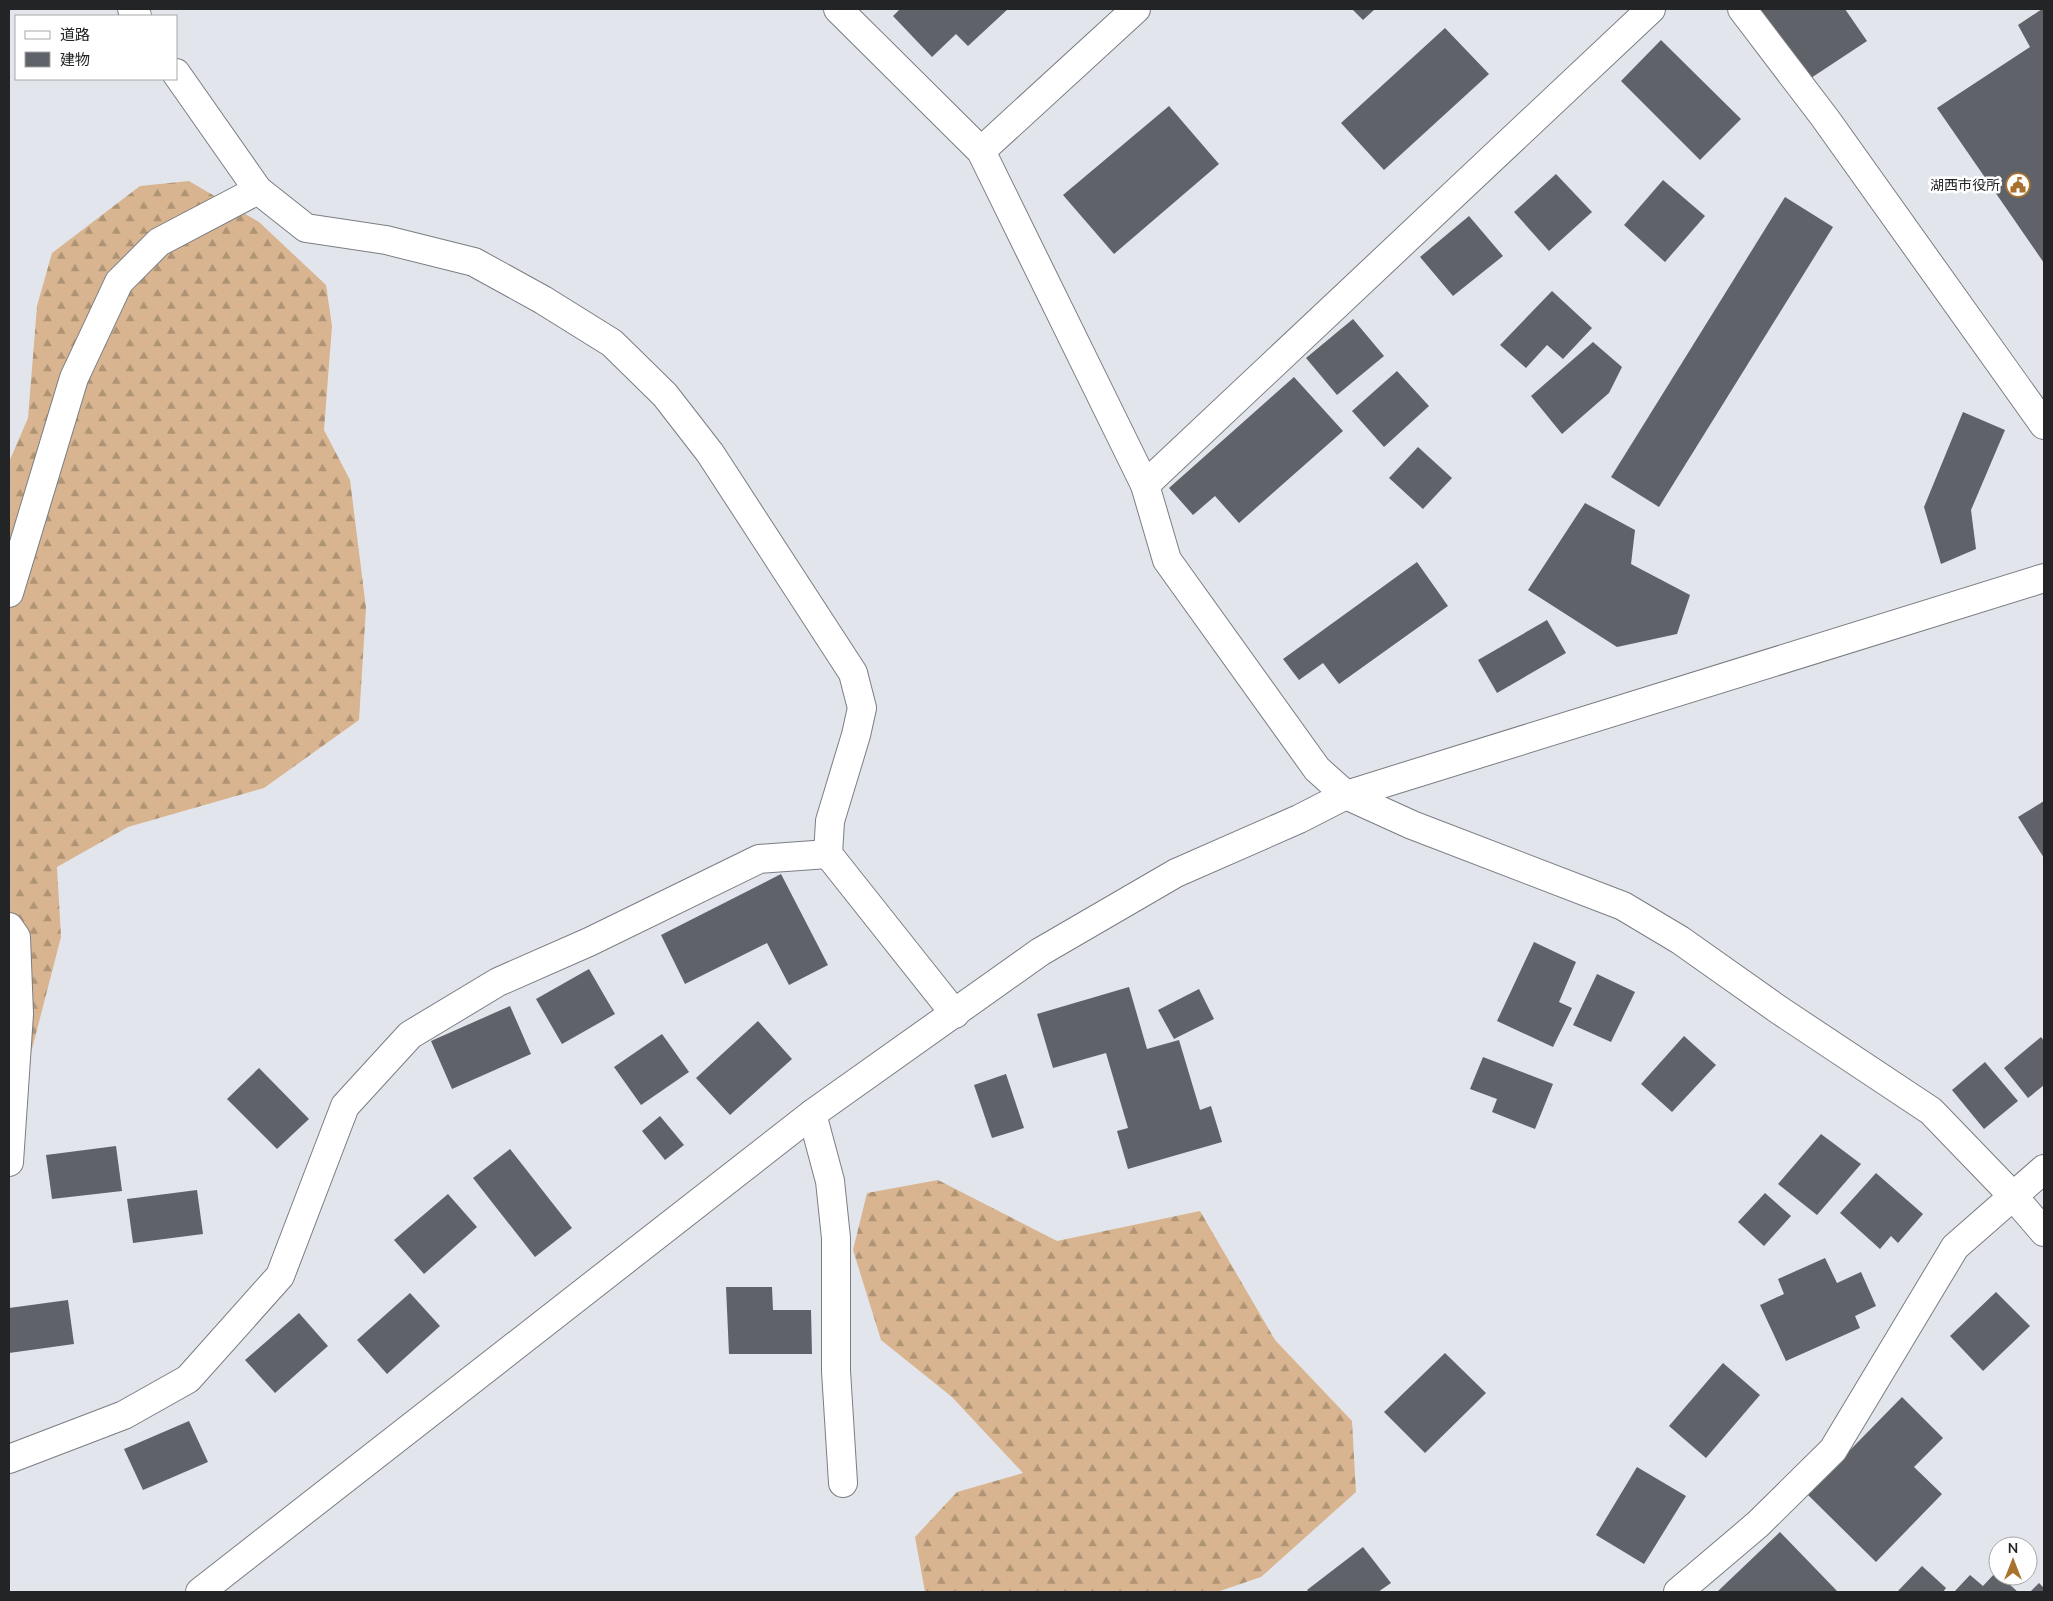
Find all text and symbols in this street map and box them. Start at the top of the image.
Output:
legend [15,15,178,80]
text: 道路 [60,25,90,45]
text: 建物 [60,50,90,70]
public building icon: 湖西市役所 [2005,172,2031,198]
place label: 湖西市役所 [1930,176,2000,195]
north arrow [1988,1536,2038,1586]
text: N [2008,1539,2018,1558]

